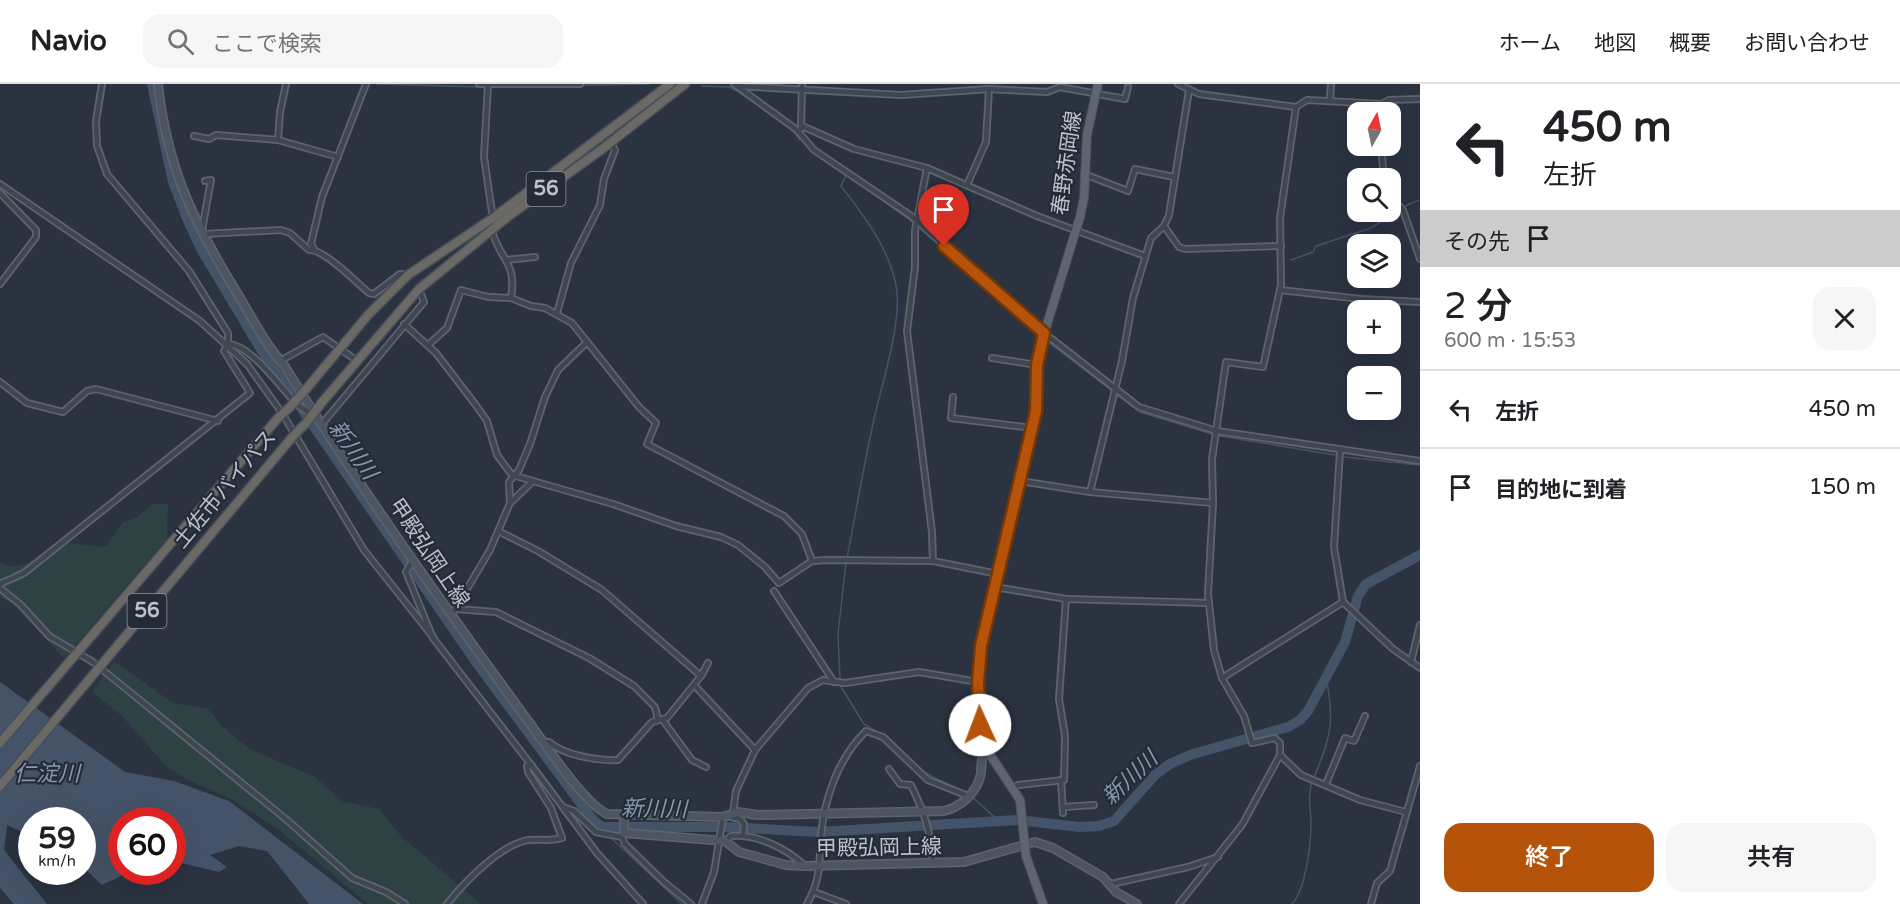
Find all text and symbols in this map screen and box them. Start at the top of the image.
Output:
search box [143,14,563,68]
text: Navio [30,24,107,58]
icon: search [164,25,197,58]
text: ここで検索 [212,31,322,57]
text: ホーム [1499,31,1561,56]
text: 地図 [1594,31,1636,56]
text: 概要 [1669,31,1711,56]
text: お問い合わせ [1744,31,1870,56]
north arrow [1347,102,1401,156]
map controls [1347,102,1401,420]
text: 450 m [1543,102,1672,153]
icon: left [1444,108,1522,186]
street label: 春野赤岡線 [1047,109,1087,217]
text: 左折 [1543,159,1597,192]
button: search [1347,168,1401,222]
road number: 56 [526,172,566,206]
pin [918,184,969,246]
icon: arrive [927,193,960,226]
icon: arrive [1522,222,1555,255]
text: その先 [1444,229,1510,255]
button: layers [1347,234,1401,288]
text: 2 分 [1444,285,1512,328]
button: close [1813,287,1876,350]
button: + [1347,300,1401,354]
text: 600 m · 15:53 [1444,329,1576,353]
button: − [1347,366,1401,420]
icon: left [1444,393,1477,426]
text: 450 m [1809,396,1876,422]
text: 左折 [1495,399,1539,425]
water label: 新川川 [323,416,384,486]
street label: 土佐市バイパス [168,425,282,553]
icon: arrive [1444,471,1477,504]
text: 150 m [1809,474,1876,500]
text: 目的地に到着 [1495,477,1627,503]
street label: 甲殿弘岡上線 [383,494,475,612]
road number: 56 [128,594,166,628]
position arrow [948,693,1012,757]
water label: 新川川 [1097,745,1164,810]
water label: 仁淀川 [14,761,82,787]
water label: 新川川 [621,795,689,823]
speed limit sign: 60 [108,807,186,885]
text: 59 [38,820,76,857]
button: 終了 [1444,823,1654,892]
button: 共有 [1666,823,1876,892]
street label: 甲殿弘岡上線 [816,834,942,862]
text: km/h [38,852,76,870]

